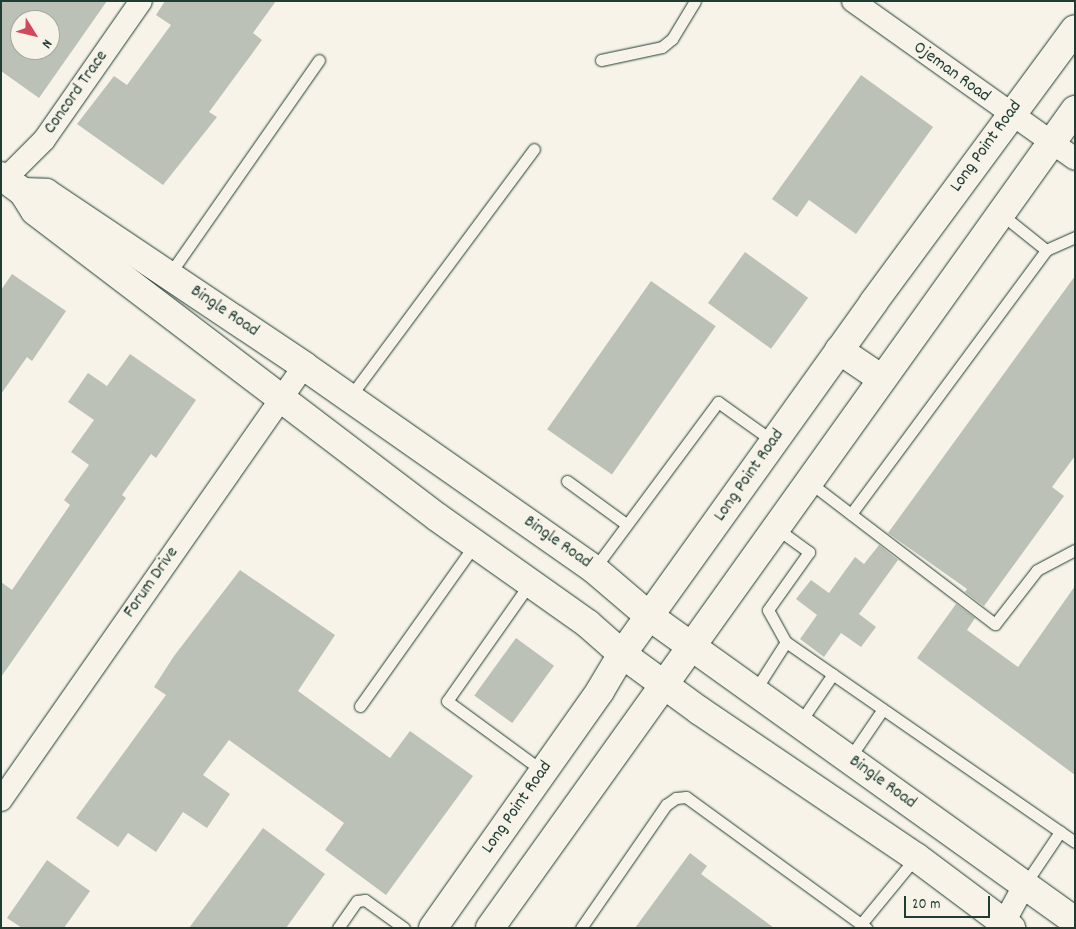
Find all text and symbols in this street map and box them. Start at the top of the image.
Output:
north arrow [10,10,60,60]
text: N [36,35,56,52]
street label: Ojeman Road [908,38,994,108]
street label: Concord Trace [40,47,114,139]
street label: Long Point Road [947,97,1027,197]
street label: Bingle Road [186,281,262,343]
street label: Long Point Road [710,426,790,526]
street label: Bingle Road [519,512,595,574]
street label: Forum Drive [120,543,184,623]
street label: Bingle Road [844,751,920,815]
street label: Long Point Road [478,758,558,858]
scale bar [906,886,992,918]
text: 20 m [912,894,940,916]

